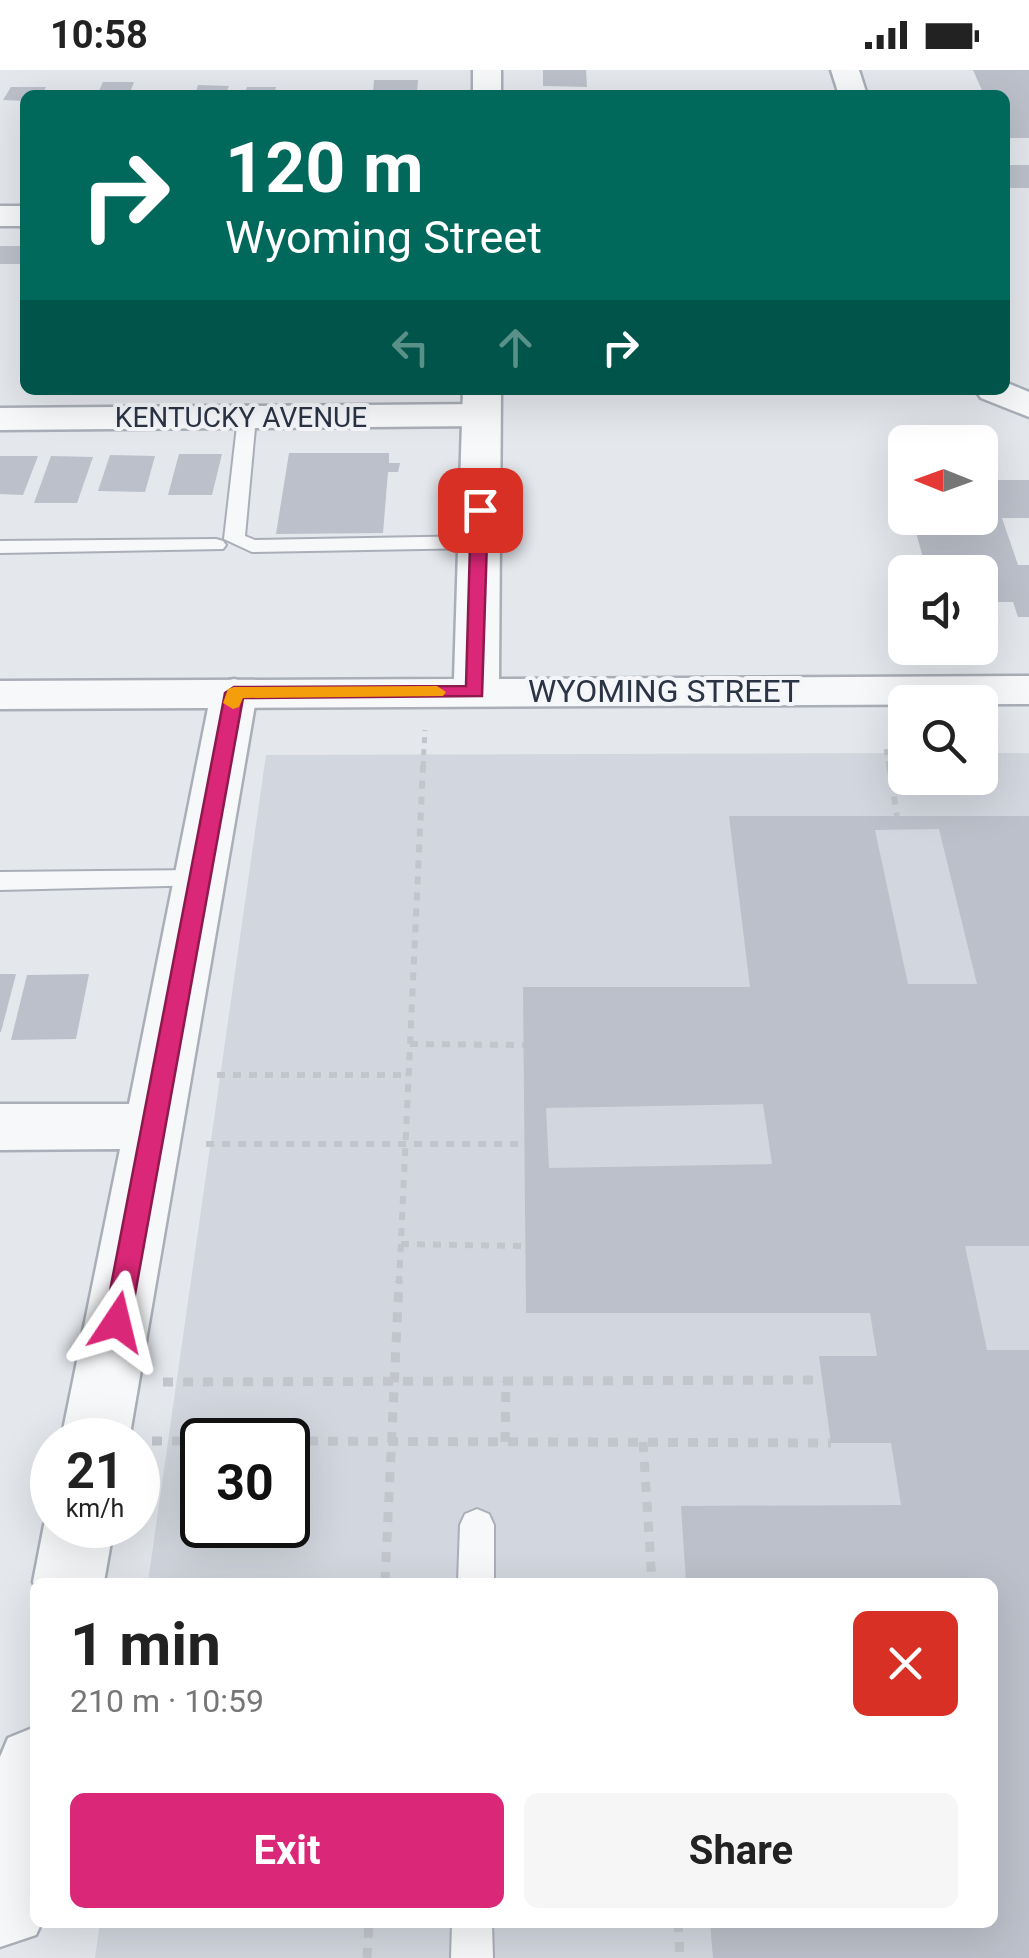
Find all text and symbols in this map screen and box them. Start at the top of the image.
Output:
text: 10:58 [50,13,148,57]
text: 120 m [225,127,424,209]
icon: right [60,130,190,260]
text: Wyoming Street [225,211,542,264]
icon: left [383,320,438,375]
icon: ahead [488,320,543,375]
icon: right [593,320,648,375]
street label: KENTUCKY AVENUE [115,401,367,434]
north arrow [888,425,998,535]
map controls [888,425,998,795]
pin [438,468,523,553]
icon: arrive [453,483,508,538]
button: sound [888,555,998,665]
street label: WYOMING STREET [528,672,800,710]
button: search [888,685,998,795]
position arrow [65,1270,169,1374]
speed limit sign: 30 [180,1418,310,1548]
text: 21 [66,1442,124,1500]
text: km/h [66,1494,124,1523]
text: 1 min [70,1609,221,1680]
button: close [853,1611,958,1716]
text: 210 m · 10:59 [70,1682,264,1720]
button: Exit [70,1793,504,1908]
button: Share [524,1793,958,1908]

